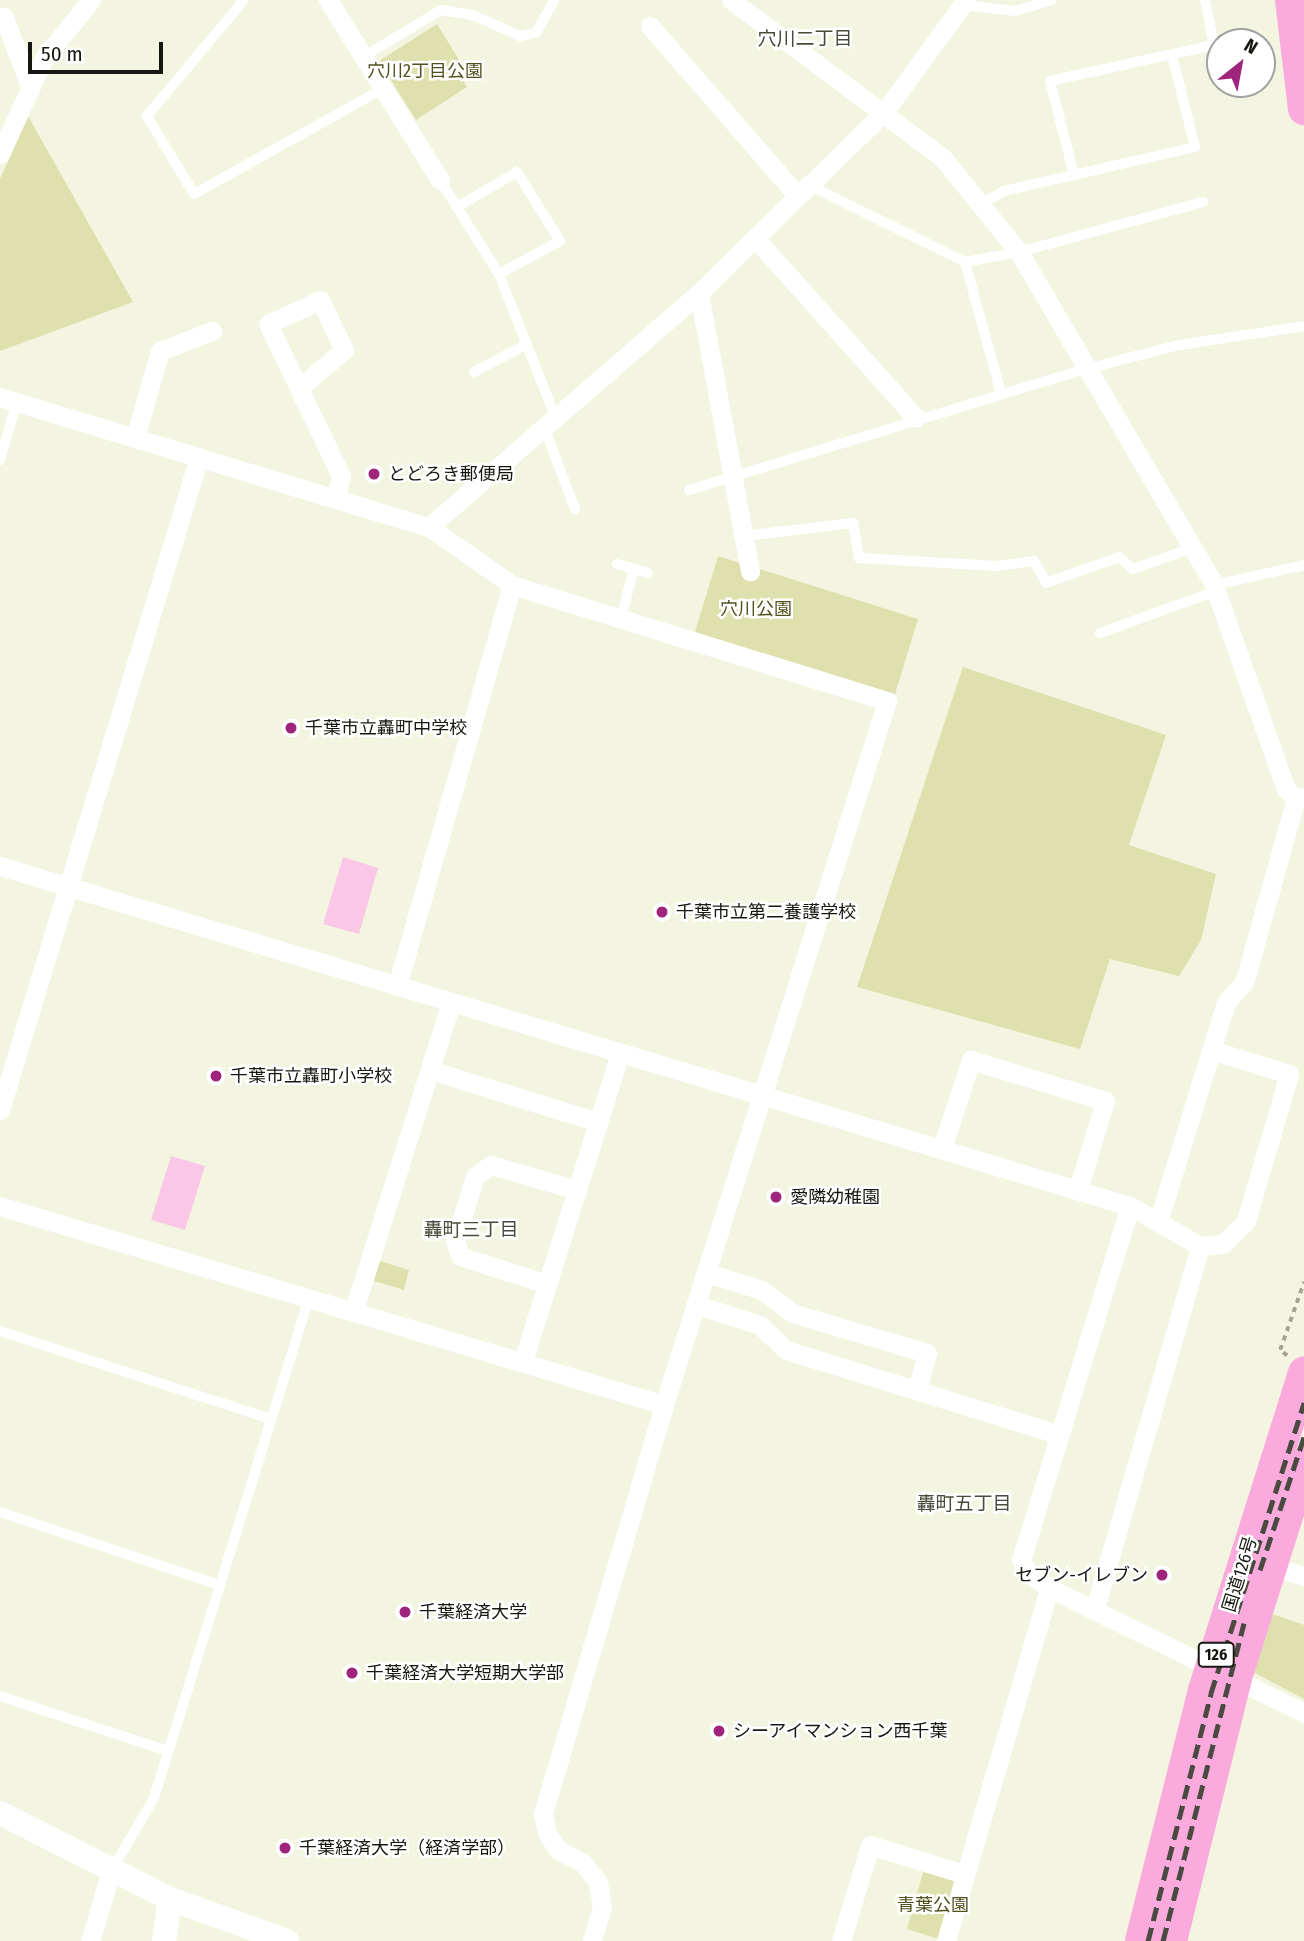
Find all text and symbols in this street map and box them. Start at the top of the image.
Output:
scale bar [32,28,166,72]
district label: 穴川二丁目 [758,28,852,50]
north arrow [1206,28,1276,98]
text: N [1240,33,1262,59]
text: 50 m [41,41,83,67]
park label: 穴川2丁目公園 [367,60,483,82]
place label: とどろき郵便局 [388,463,514,485]
marker: とどろき郵便局 [366,466,382,482]
park label: 穴川公園 [720,598,792,620]
place label: 千葉市立轟町中学校 [305,717,467,739]
marker: 千葉市立轟町中学校 [283,720,299,736]
place label: 千葉市立第二養護学校 [676,901,856,923]
marker: 千葉市立第二養護学校 [654,904,670,920]
place label: 千葉市立轟町小学校 [230,1065,392,1087]
marker: 千葉市立轟町小学校 [208,1068,224,1084]
place label: 愛隣幼稚園 [790,1186,880,1208]
marker: 愛隣幼稚園 [768,1189,784,1205]
district label: 轟町三丁目 [424,1219,518,1241]
district label: 轟町五丁目 [917,1493,1011,1515]
street label: 国道126号 [1218,1534,1262,1614]
place label: セブン-イレブン [1015,1564,1148,1586]
marker: セブン-イレブン [1154,1567,1170,1583]
place label: 千葉経済大学 [419,1601,527,1623]
marker: 千葉経済大学 [397,1604,413,1620]
road number: 126 [1197,1642,1235,1667]
place label: 千葉経済大学短期大学部 [366,1662,564,1684]
marker: 千葉経済大学短期大学部 [344,1665,360,1681]
place label: シーアイマンション西千葉 [733,1720,949,1742]
marker: シーアイマンション西千葉 [711,1723,727,1739]
place label: 千葉経済大学（経済学部） [299,1837,515,1859]
marker: 千葉経済大学（経済学部） [277,1840,293,1856]
park label: 青葉公園 [897,1894,969,1916]

